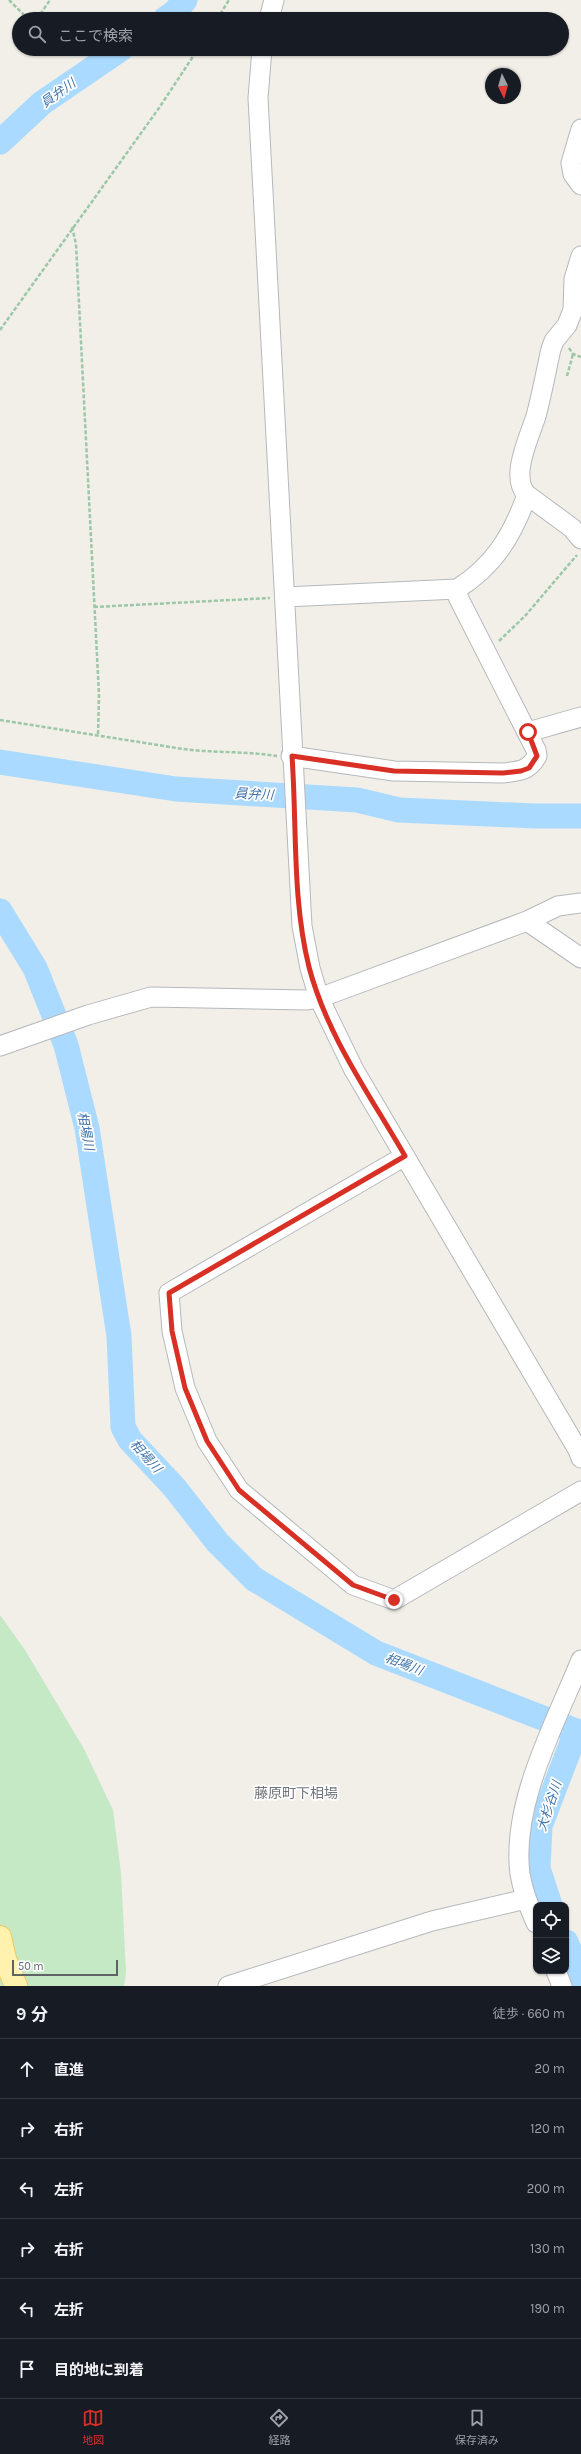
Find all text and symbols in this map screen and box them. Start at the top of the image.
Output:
search box [12,12,569,56]
icon: search [26,23,48,45]
text: ここで検索 [58,27,133,45]
north arrow [485,68,521,104]
water label: 員弁川 [38,74,80,111]
route start [519,723,537,741]
water label: 員弁川 [234,785,276,803]
water label: 相場川 [75,1110,97,1154]
water label: 相場川 [127,1436,166,1477]
route end [385,1591,403,1609]
water label: 相場川 [383,1650,427,1679]
water label: 大杉谷川 [534,1777,565,1833]
district label: 藤原町下相場 [254,1785,338,1802]
map controls [533,1902,569,1974]
button: locate [533,1902,569,1938]
button: layers [533,1938,569,1974]
scale bar [12,1958,118,1977]
text: 50 m [18,1960,44,1973]
text: 9 分 [16,2004,48,2024]
text: 徒歩 · 660 m [493,2006,565,2021]
icon: ahead [16,2058,38,2080]
text: 直進 [54,2061,84,2079]
text: 20 m [535,2061,565,2076]
icon: right [16,2118,38,2140]
text: 右折 [54,2121,84,2139]
text: 120 m [530,2121,565,2136]
icon: left [16,2178,38,2200]
text: 左折 [54,2181,84,2199]
text: 200 m [527,2181,565,2196]
icon: right [16,2238,38,2260]
text: 右折 [54,2241,84,2259]
text: 130 m [530,2241,565,2256]
icon: left [16,2298,38,2320]
text: 左折 [54,2301,84,2319]
text: 190 m [530,2301,565,2316]
icon: arrive [16,2358,38,2380]
text: 目的地に到着 [54,2361,144,2379]
tab: 地図 [82,2407,104,2447]
tab: 経路 [268,2407,290,2447]
tab: 保存済み [455,2407,499,2447]

